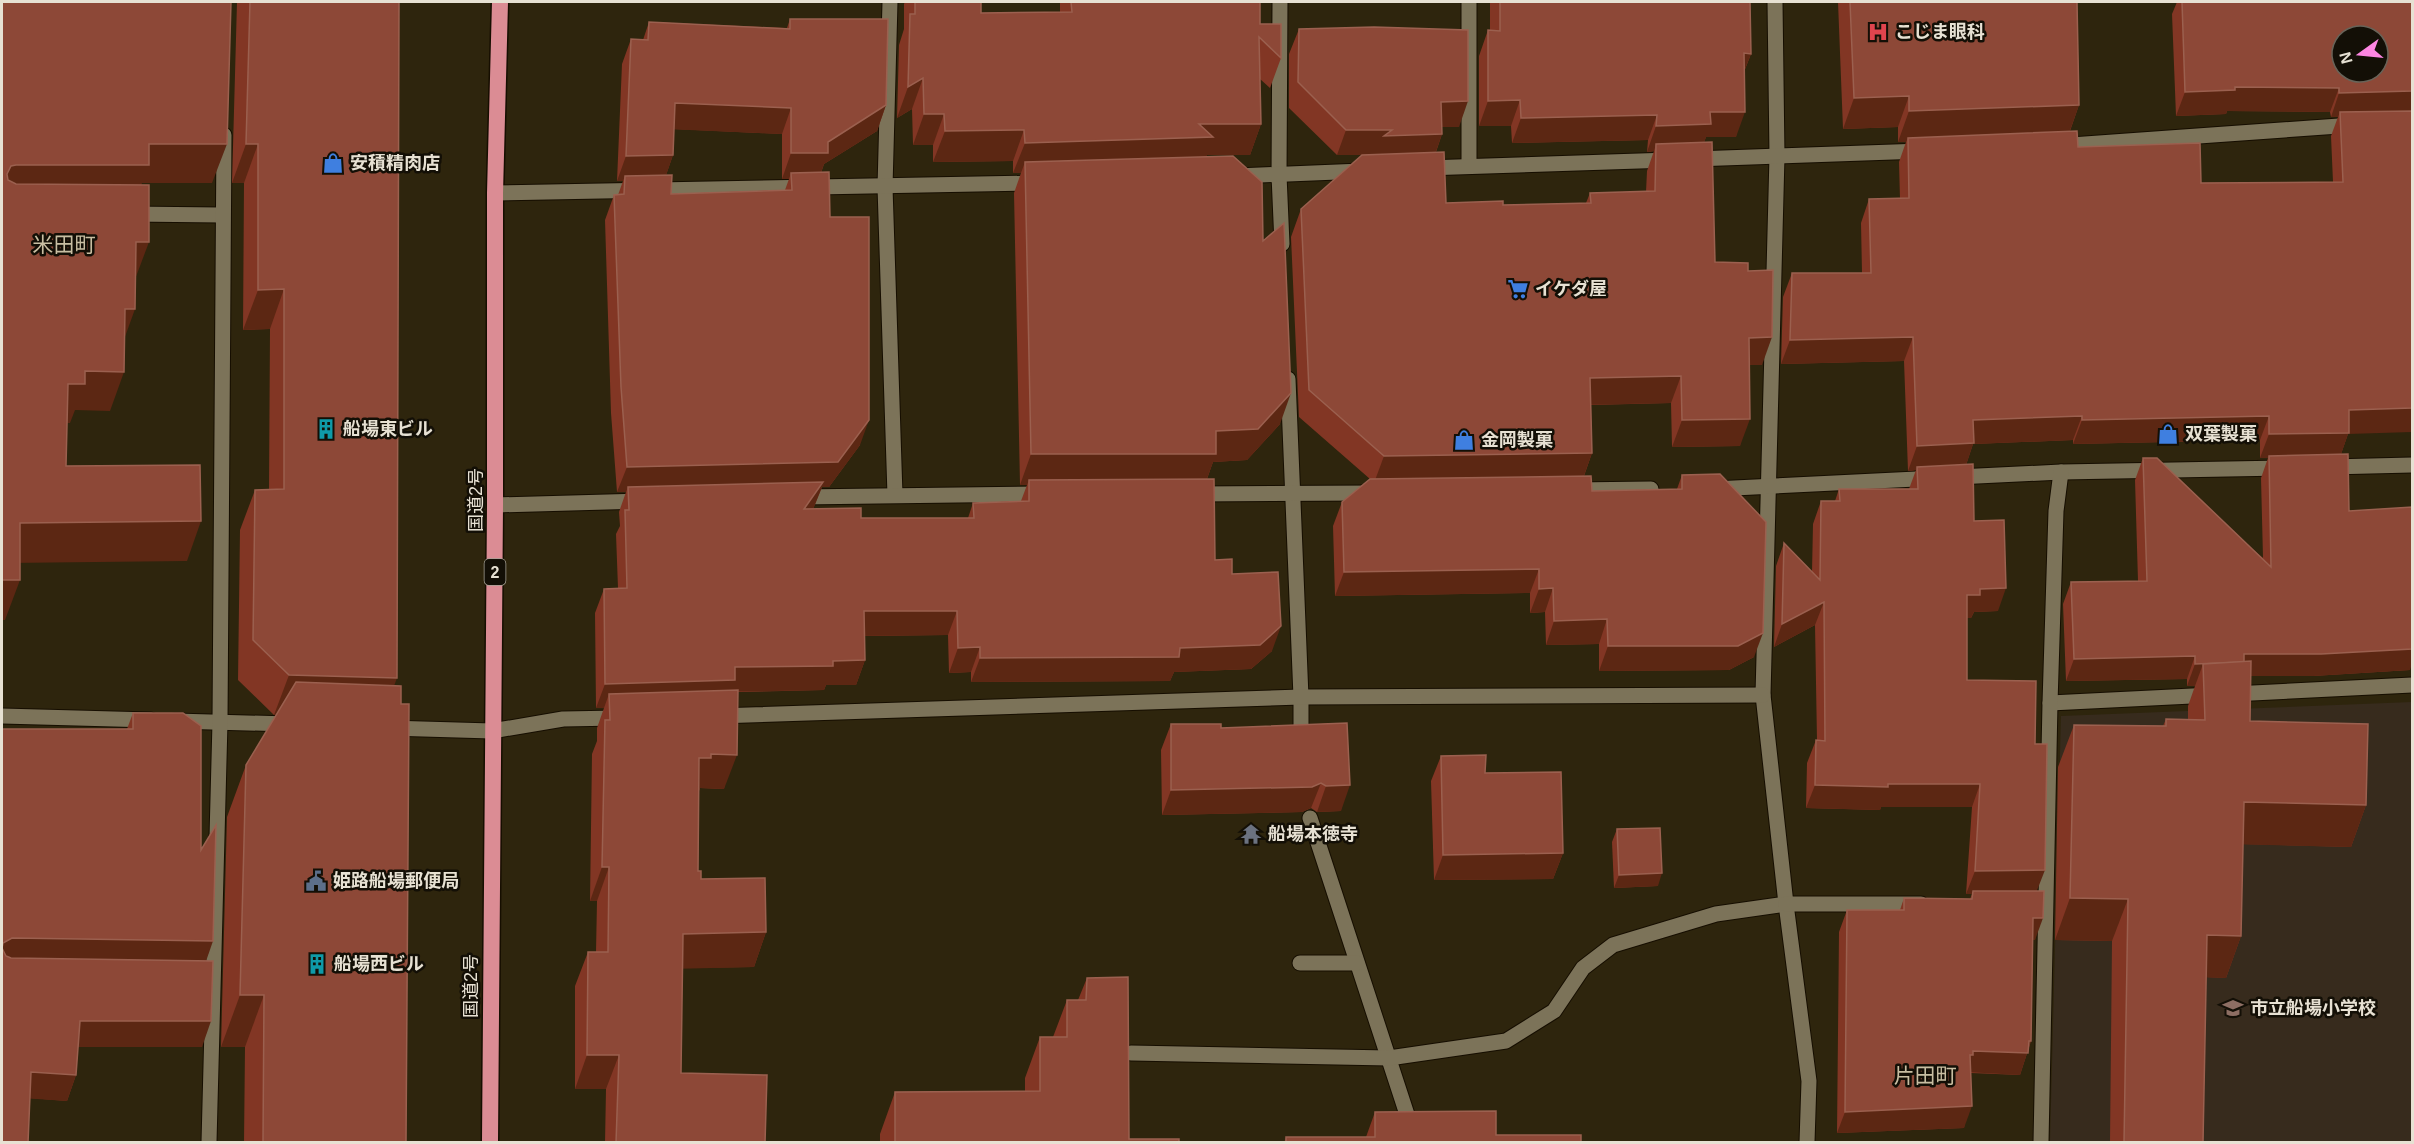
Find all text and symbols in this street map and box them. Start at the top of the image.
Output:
hospital icon: こじま眼科 [1866,20,1890,44]
place label: こじま眼科 [1895,22,1985,42]
north arrow [2330,24,2390,84]
text: N [2336,50,2356,66]
shop icon: 安積精肉店 [321,151,345,175]
place label: 安積精肉店 [350,153,440,173]
district label: 米田町 [33,233,96,256]
supermarket icon: イケダ屋 [1506,277,1530,301]
place label: イケダ屋 [1535,279,1607,299]
building icon: 船場東ビル [314,417,338,441]
place label: 船場東ビル [343,419,433,439]
shop icon: 双葉製菓 [2156,422,2180,446]
place label: 双葉製菓 [2185,424,2257,444]
shop icon: 金岡製菓 [1452,428,1476,452]
place label: 金岡製菓 [1481,430,1553,450]
street label: 国道2号 [466,468,486,532]
road number: 2 [484,559,506,585]
temple icon: 船場本徳寺 [1239,822,1263,846]
place label: 船場本徳寺 [1268,824,1358,844]
public building icon: 姫路船場郵便局 [304,869,328,893]
place label: 姫路船場郵便局 [333,871,459,891]
building icon: 船場西ビル [305,952,329,976]
place label: 船場西ビル [334,954,424,974]
street label: 国道2号 [461,954,481,1018]
school or university icon: 市立船場小学校 [2221,996,2245,1020]
place label: 市立船場小学校 [2250,998,2376,1018]
district label: 片田町 [1894,1064,1957,1087]

